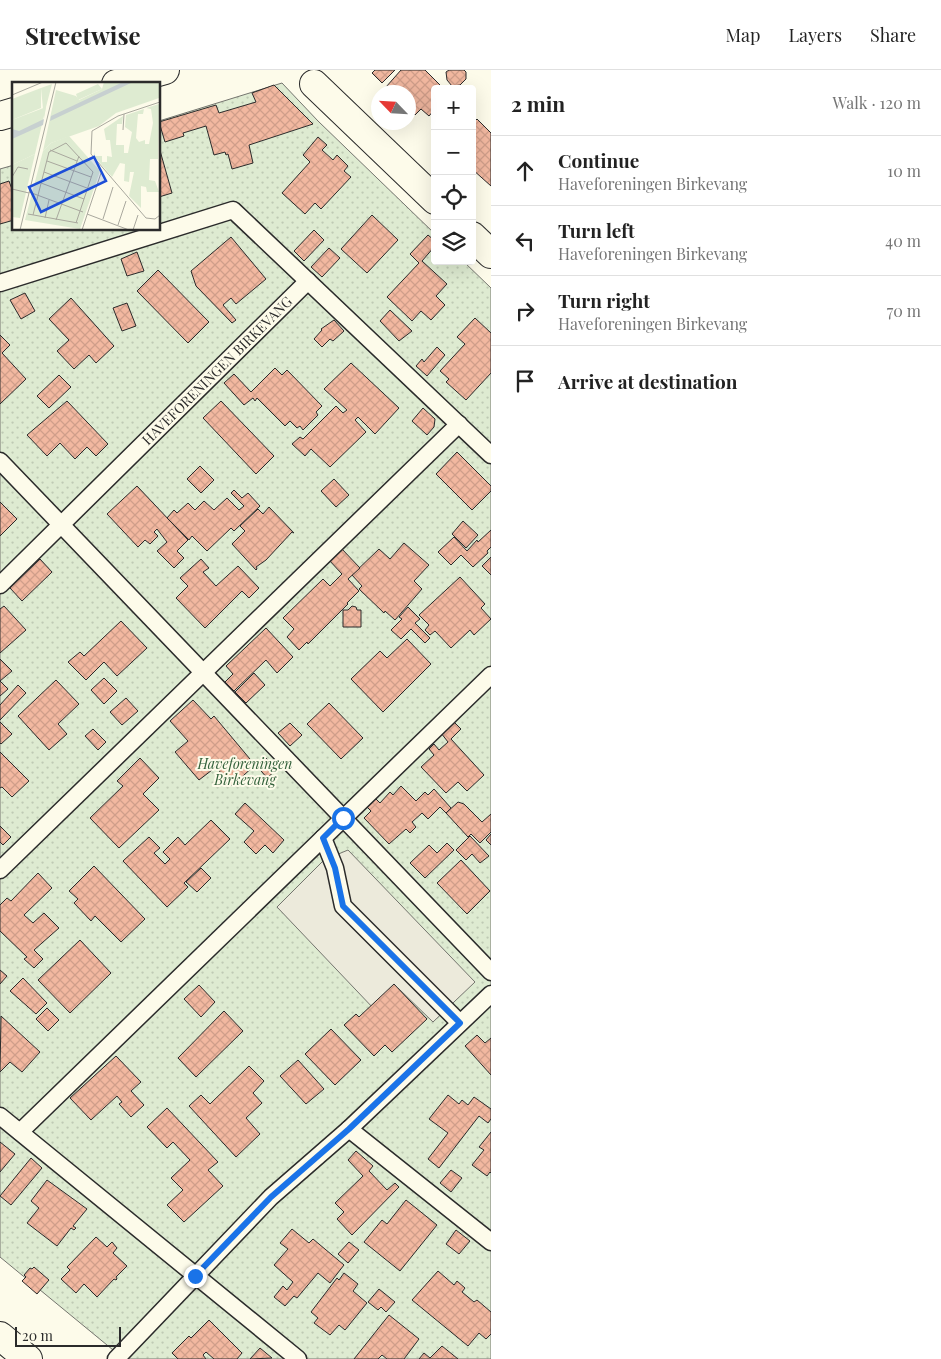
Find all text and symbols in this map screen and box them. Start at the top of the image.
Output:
text: Streetwise [25,19,141,51]
text: Map [725,23,760,47]
text: Layers [788,23,842,47]
text: Share [870,23,916,47]
inset map [12,82,160,230]
north arrow [371,85,416,130]
map controls [431,85,476,265]
button: + [431,85,476,130]
text: 2 min [511,89,565,117]
text: Walk · 120 m [833,92,921,113]
button: − [431,130,476,175]
text: Continue [558,147,639,173]
icon: ahead [511,157,539,185]
text: 10 m [887,160,921,181]
text: Haveforeningen Birkevang [558,173,747,194]
button: locate [431,175,476,220]
text: Turn left [558,217,635,243]
button: layers [431,220,476,265]
icon: left [511,227,539,255]
text: 40 m [885,230,921,251]
text: Haveforeningen Birkevang [558,243,747,264]
text: Turn right [558,287,650,313]
street label: HAVEFORENINGEN BIRKEVANG [137,292,296,449]
icon: right [511,297,539,325]
text: 70 m [887,300,921,321]
text: Haveforeningen Birkevang [558,313,747,334]
icon: arrive [511,367,539,395]
text: Arrive at destination [558,368,738,394]
park label: Haveforeningen Birkevang [197,754,292,789]
route start [332,807,355,830]
route end [184,1265,207,1288]
scale bar [15,1324,121,1347]
text: 20 m [22,1326,53,1345]

